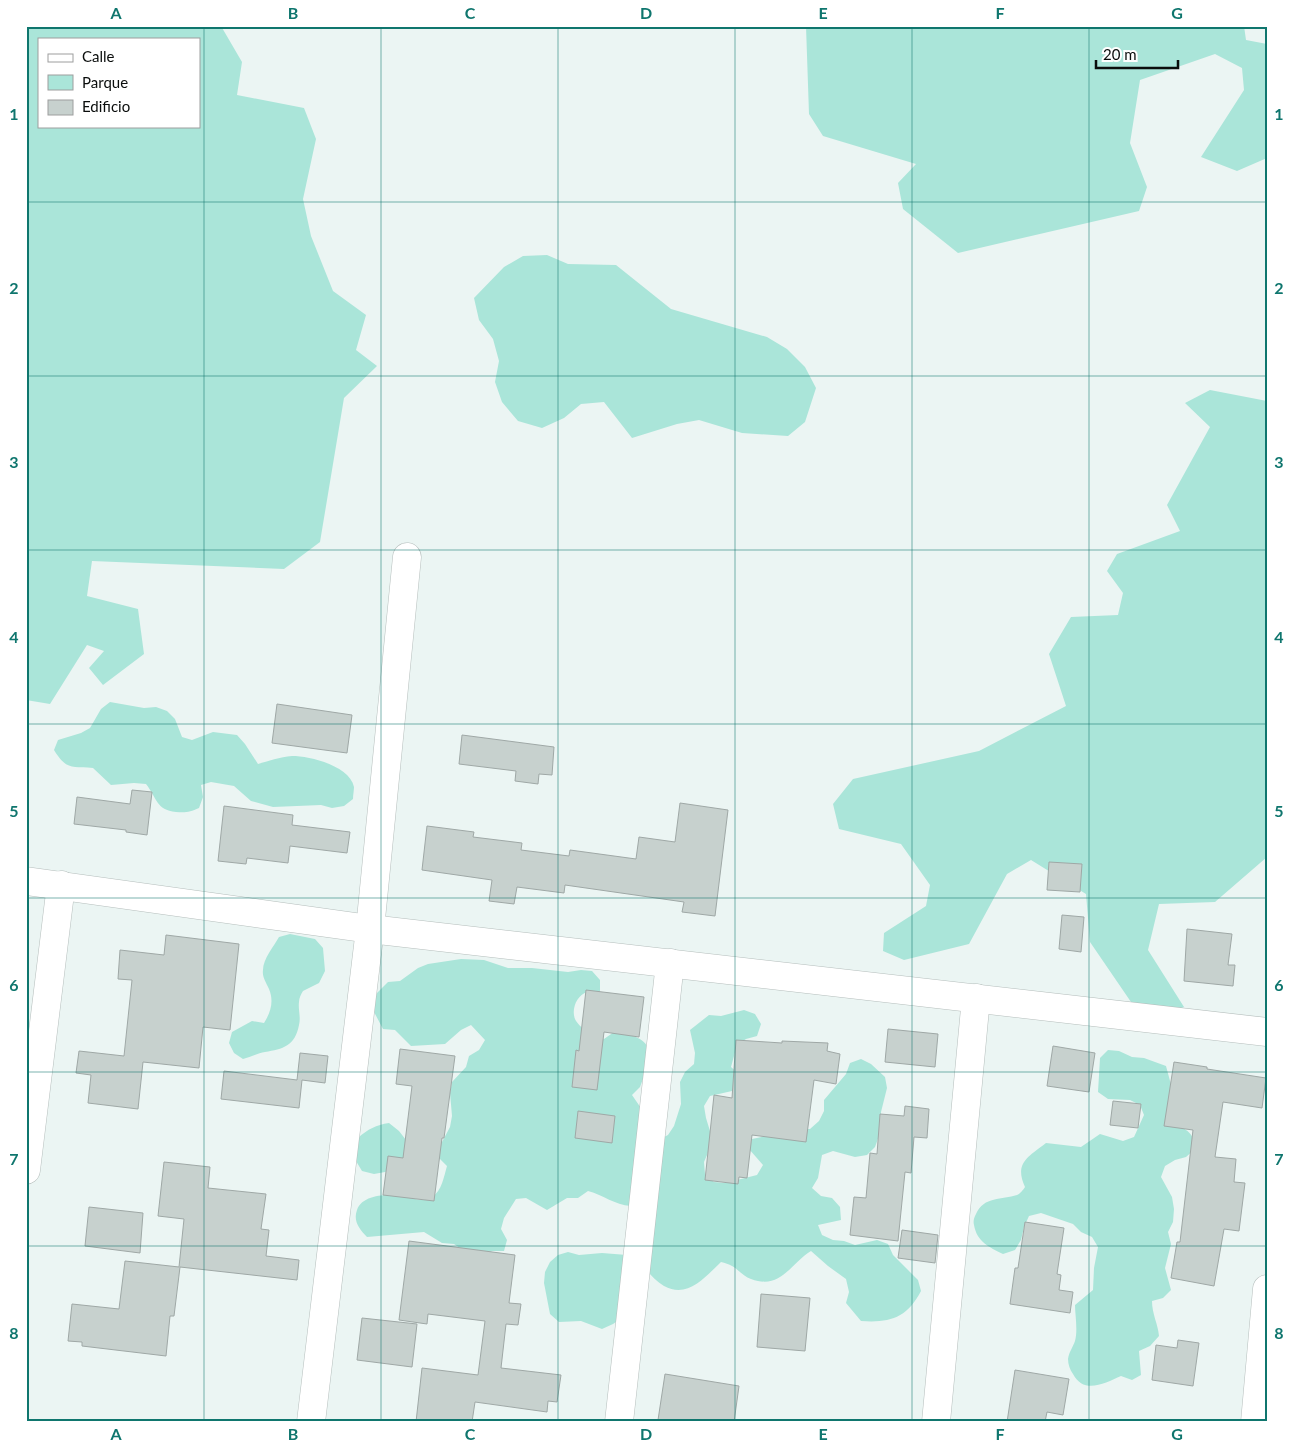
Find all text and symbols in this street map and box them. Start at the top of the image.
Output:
text: A [109,3,122,22]
text: B [288,3,298,22]
text: C [465,3,476,22]
text: D [640,3,652,22]
text: E [818,3,828,22]
text: F [995,3,1005,22]
text: G [1171,3,1183,22]
legend [38,38,200,128]
scale bar [1096,38,1178,70]
text: 20 m [1103,45,1137,63]
text: Calle [82,47,115,65]
text: Parque [82,73,128,91]
text: Edificio [82,97,130,115]
text: 1 [9,104,19,123]
text: 1 [1274,104,1284,123]
text: 2 [9,278,19,297]
text: 2 [1274,278,1284,297]
text: 3 [9,452,19,471]
text: 3 [1274,452,1284,471]
text: 4 [9,627,19,646]
text: 4 [1274,627,1284,646]
text: 5 [9,801,19,820]
text: 5 [1274,801,1284,820]
text: 6 [9,975,19,994]
text: 6 [1274,975,1284,994]
text: 7 [9,1149,19,1168]
text: 7 [1274,1149,1284,1168]
text: 8 [9,1323,19,1342]
text: 8 [1274,1323,1284,1342]
text: A [109,1424,122,1443]
text: B [288,1424,298,1443]
text: C [465,1424,476,1443]
text: D [640,1424,652,1443]
text: E [818,1424,828,1443]
text: F [995,1424,1005,1443]
text: G [1171,1424,1183,1443]

